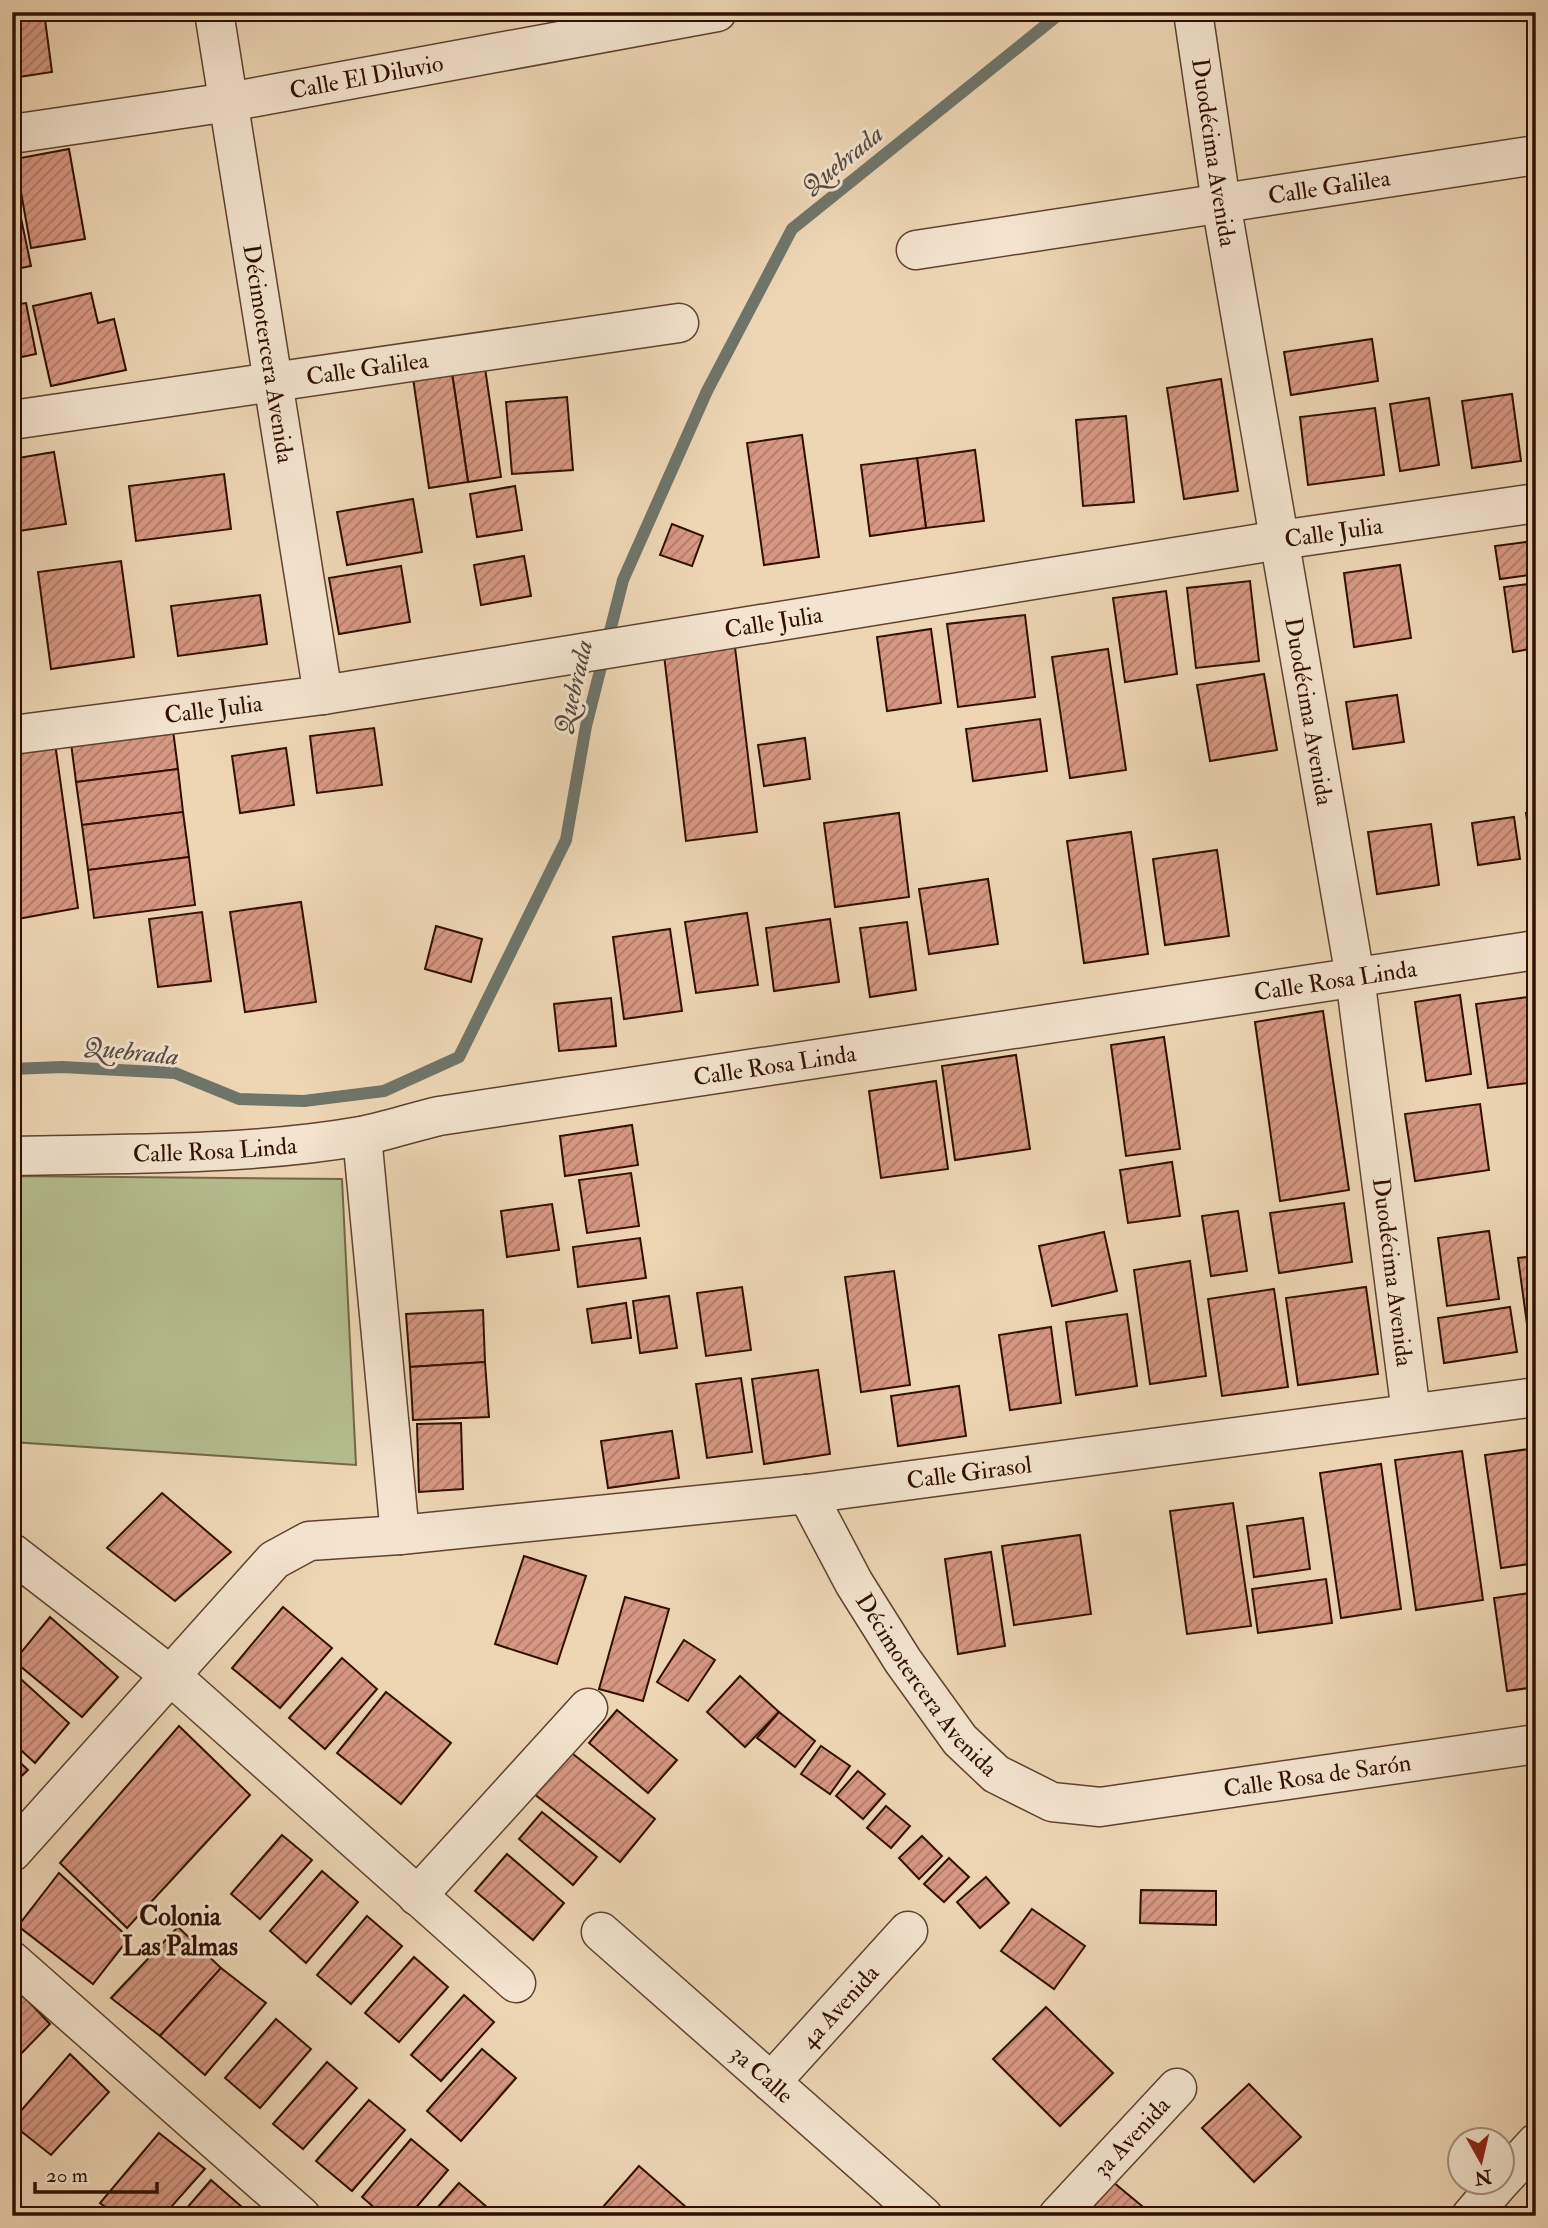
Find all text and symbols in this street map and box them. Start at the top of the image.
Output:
street label: Calle El Diluvio [287,48,446,107]
street label: Duodécima Avenida [1184,56,1243,250]
water label: Quebrada [795,118,891,204]
street label: Calle Galilea [1266,162,1394,212]
street label: Décimotercera Avenida [235,242,301,467]
street label: Calle Galilea [304,344,432,393]
street label: Calle Julia [1282,510,1386,555]
street label: Calle Julia [722,599,826,646]
street label: Duodécima Avenida [1277,615,1340,809]
water label: Quebrada [548,637,601,738]
street label: Calle Julia [162,688,265,731]
street label: Calle Rosa Linda [1252,953,1420,1008]
water label: Quebrada [82,1031,180,1074]
street label: Calle Rosa Linda [691,1038,859,1093]
street label: Calle Rosa Linda [133,1130,300,1170]
street label: Duodécima Avenida [1365,1176,1420,1369]
street label: Calle Girasol [905,1449,1034,1497]
street label: Décimotercera Avenida [848,1587,1005,1784]
street label: Calle Rosa de Sarón [1221,1747,1413,1805]
district label: Colonia Las Palmas [122,1901,238,1963]
street label: 4a Avenida [794,1957,887,2055]
street label: 3a Calle [724,2039,800,2111]
street label: 3a Avenida [1087,2089,1178,2184]
north arrow [1446,2126,1516,2196]
scale bar [35,2151,158,2195]
text: 20 m [46,2162,88,2189]
text: N [1472,2164,1494,2190]

